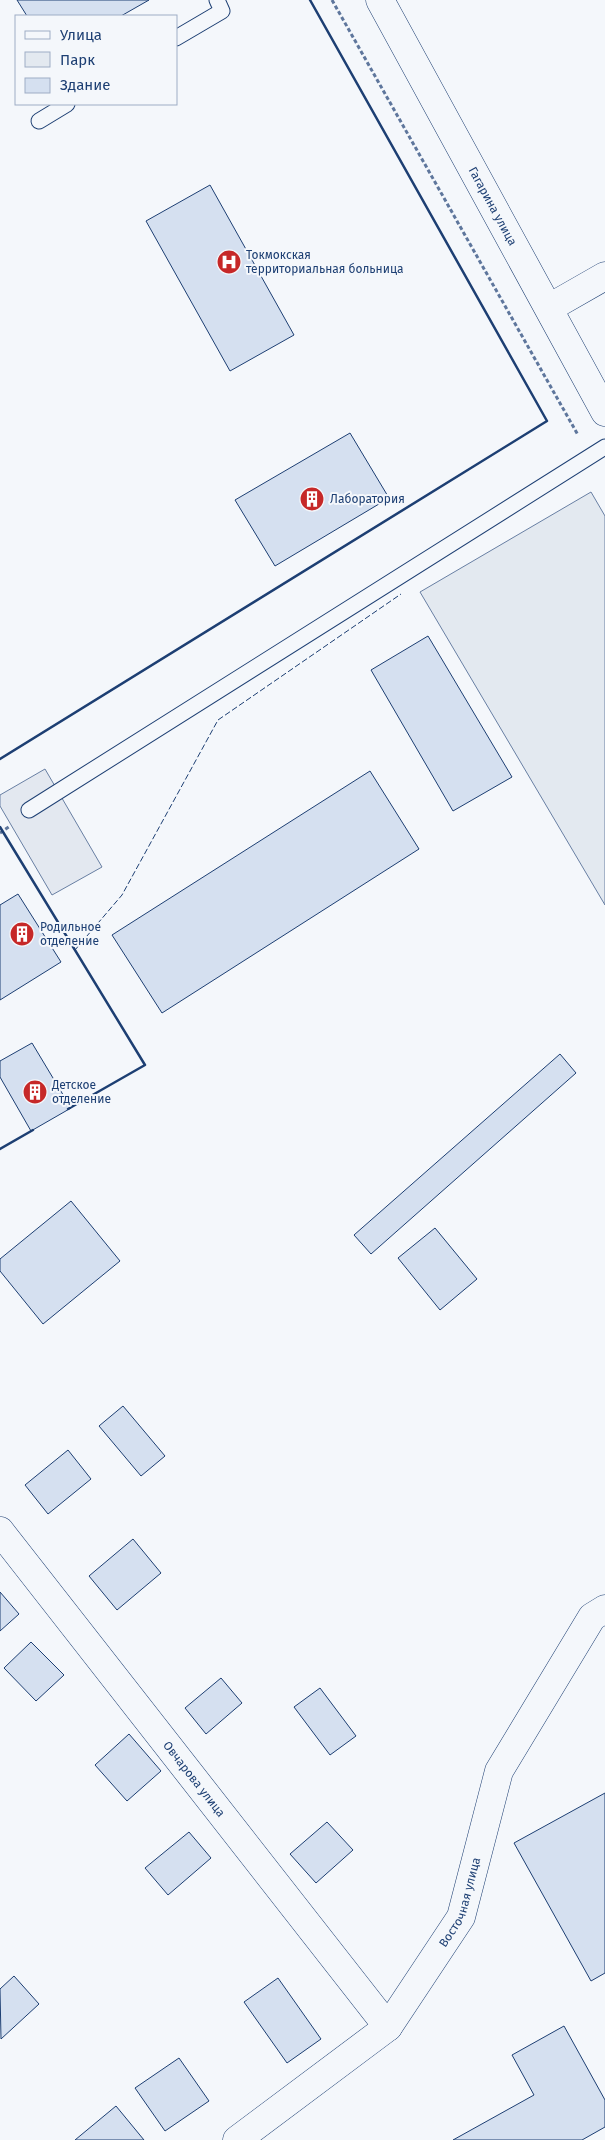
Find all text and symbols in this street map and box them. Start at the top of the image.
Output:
legend [15,15,178,105]
text: Улица [60,26,102,44]
text: Парк [60,51,95,69]
text: Здание [60,76,110,94]
street label: Гагарина улица [466,165,520,248]
place label: Токмокская территориальная больница [246,248,403,276]
hospital icon: Токмокская территориальная больница [216,249,242,275]
building icon: Лаборатория [299,486,325,512]
place label: Лаборатория [330,492,405,506]
place label: Родильное отделение [40,920,101,948]
building icon: Родильное отделение [9,921,35,947]
place label: Детское отделение [51,1078,111,1106]
building icon: Детское отделение [22,1079,48,1105]
street label: Овчарова улица [160,1739,228,1820]
street label: Восточная улица [436,1856,483,1950]

